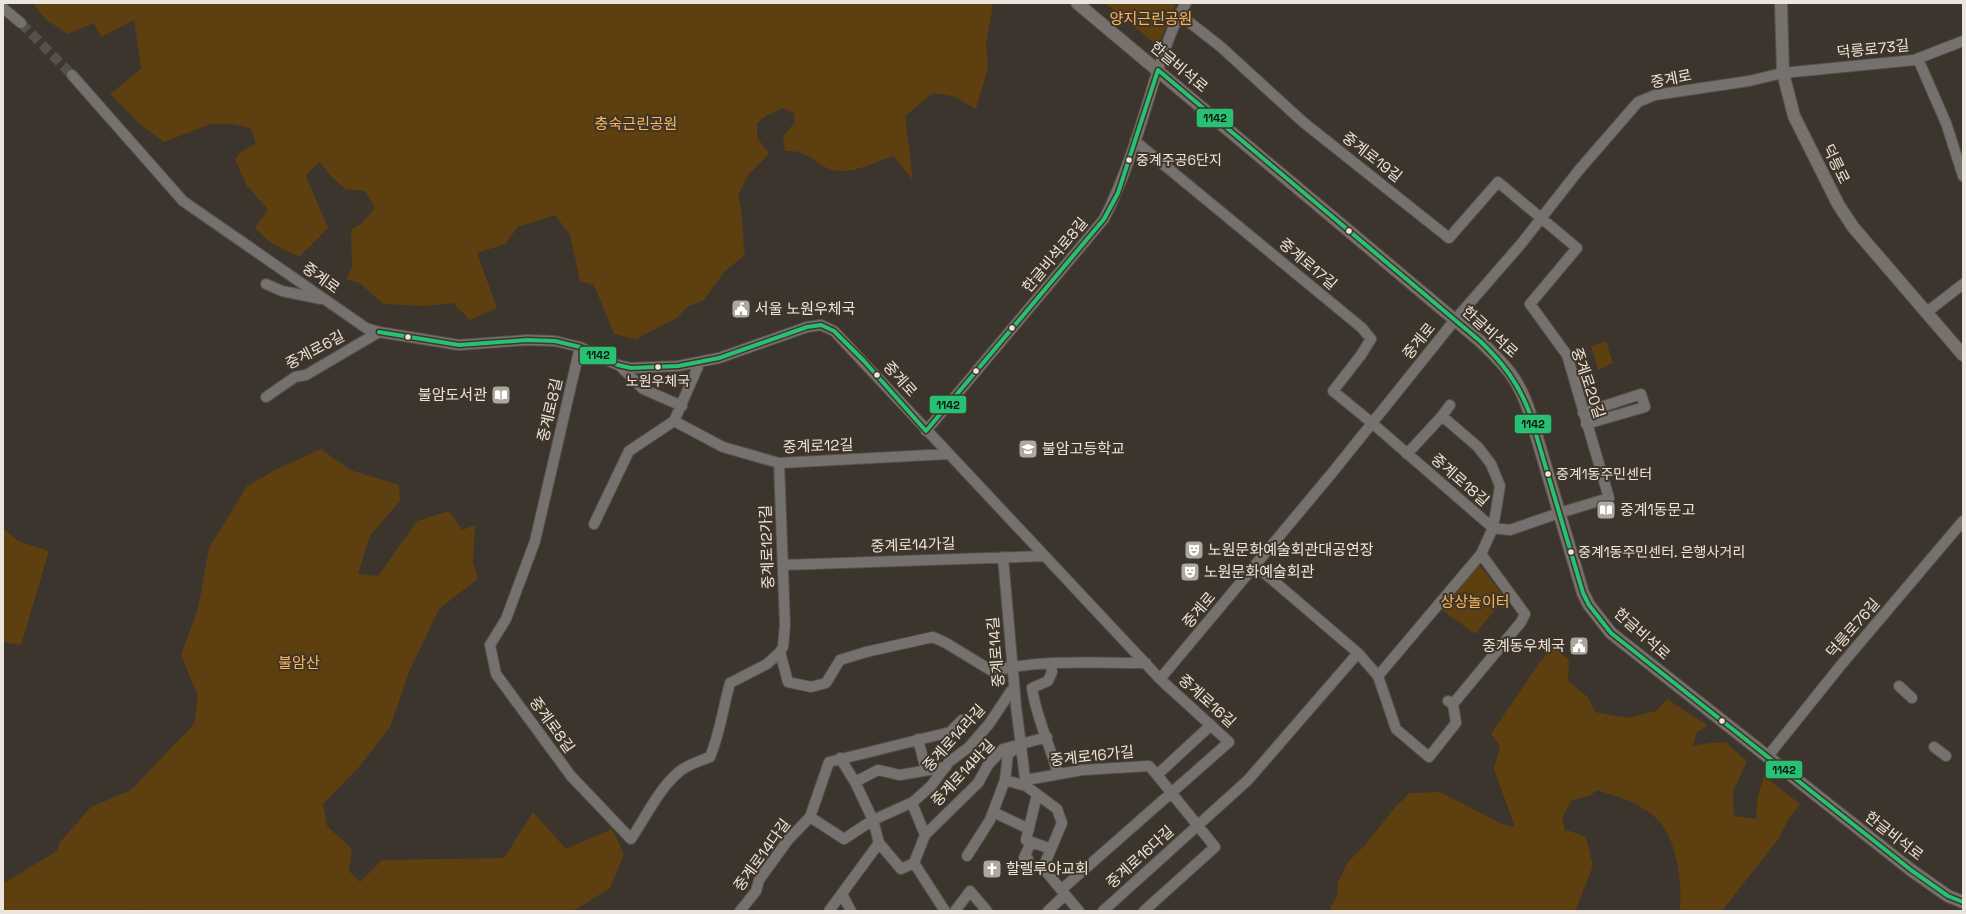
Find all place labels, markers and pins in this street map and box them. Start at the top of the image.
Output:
place label: 중계주공6단지 [1136,151,1222,169]
marker: 중계주공6단지 [1124,155,1134,165]
unlabelled marker [1344,226,1354,236]
public building icon: 서울 노원우체국 [730,298,752,320]
place label: 서울 노원우체국 [755,299,855,318]
unlabelled marker [1007,323,1017,333]
unlabelled marker [403,332,413,342]
marker: 노원우체국 [653,362,663,372]
unlabelled marker [971,366,981,376]
unlabelled marker [872,370,882,380]
place label: 노원우체국 [626,372,690,390]
library icon: 불암도서관 [490,384,512,406]
place label: 불암도서관 [418,385,487,404]
school or university icon: 불암고등학교 [1017,438,1039,460]
place label: 불암고등학교 [1042,439,1125,458]
place label: 중계1동주민센터 [1556,465,1652,483]
marker: 중계1동주민센터 [1543,469,1553,479]
library icon: 중계1동문고 [1595,499,1617,521]
place label: 중계1동문고 [1620,500,1695,519]
theatre icon: 노원문화예술회관대공연장 [1183,539,1205,561]
place label: 노원문화예술회관대공연장 [1208,540,1374,559]
place label: 중계1동주민센터. 은행사거리 [1578,543,1745,561]
marker: 중계1동주민센터. 은행사거리 [1566,547,1576,557]
theatre icon: 노원문화예술회관 [1179,561,1201,583]
place label: 노원문화예술회관 [1204,562,1315,581]
public building icon: 중계동우체국 [1568,635,1590,657]
place label: 중계동우체국 [1482,636,1565,655]
unlabelled marker [1717,716,1727,726]
church icon: 할렐루야교회 [981,858,1003,880]
place label: 할렐루야교회 [1006,859,1089,878]

